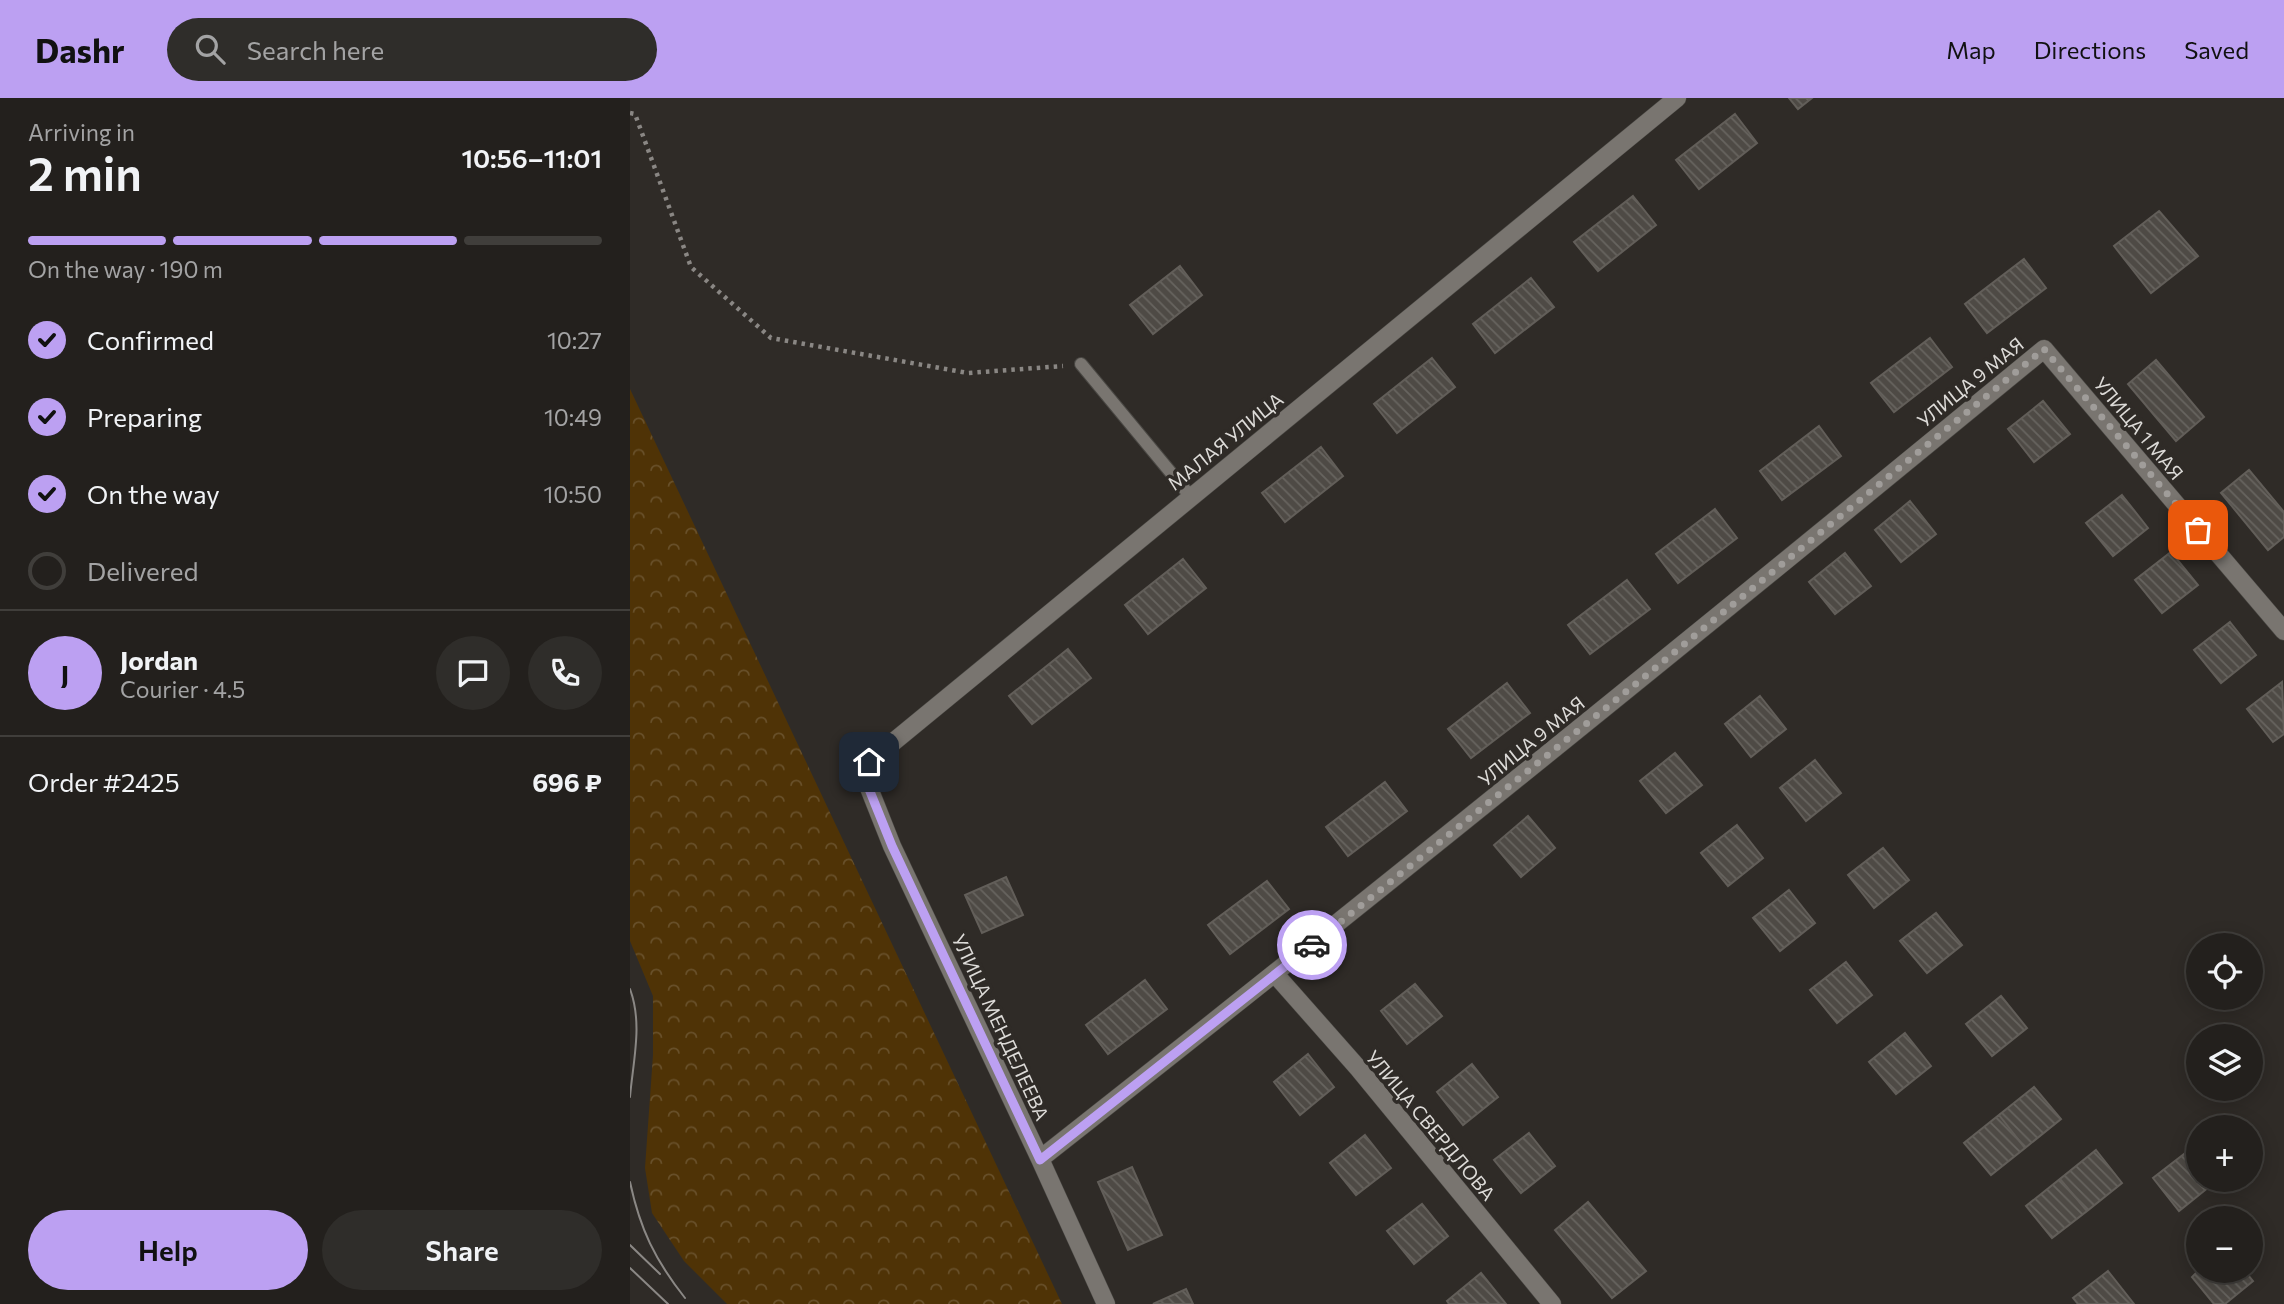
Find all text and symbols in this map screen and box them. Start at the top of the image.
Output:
search box [167,18,657,81]
text: Dashr [35,29,125,70]
icon: search [191,30,229,68]
text: Search here [247,34,384,65]
text: Map [1946,35,1996,64]
text: Directions [2034,35,2146,64]
text: Saved [2184,35,2249,64]
text: Arriving in [28,118,135,146]
text: 10:56–11:01 [461,142,602,173]
text: 2 min [28,144,142,200]
text: On the way · 190 m [28,255,223,283]
icon: check [28,321,66,359]
text: Confirmed [87,324,214,355]
text: 10:27 [547,326,602,354]
street label: УЛИЦА 9 МАЯ [1912,332,2028,432]
street label: УЛИЦА 1 МАЯ [2089,372,2189,484]
street label: МАЛАЯ УЛИЦА [1162,387,1288,495]
icon: check [28,398,66,436]
text: Preparing [87,401,202,432]
text: 10:49 [544,403,602,431]
icon: check [28,475,66,513]
text: On the way [87,478,220,509]
text: 10:50 [544,480,602,508]
pin [2168,500,2228,560]
icon: bag [2179,511,2217,549]
text: Delivered [87,555,198,586]
button: chat [436,636,510,710]
button: phone [528,636,602,710]
text: Jordan [120,644,198,675]
text: J [61,658,69,689]
text: Courier · 4.5 [120,675,245,703]
street label: УЛИЦА 9 МАЯ [1473,691,1589,791]
pin [839,732,899,792]
icon: home [850,743,888,781]
text: Order #2425 [28,766,180,797]
text: 696 ₽ [532,766,602,797]
courier [1277,910,1347,980]
icon: car [1293,926,1331,964]
street label: УЛИЦА МЕНДЕЛЕЕВА [948,930,1054,1124]
map controls [2186,933,2263,1283]
button: locate [2186,933,2263,1010]
button: layers [2186,1024,2263,1101]
street label: УЛИЦА СВЕРДЛОВА [1361,1045,1501,1205]
button: + [2186,1115,2263,1192]
button: − [2186,1206,2263,1283]
button: Help [28,1210,308,1290]
button: Share [322,1210,602,1290]

